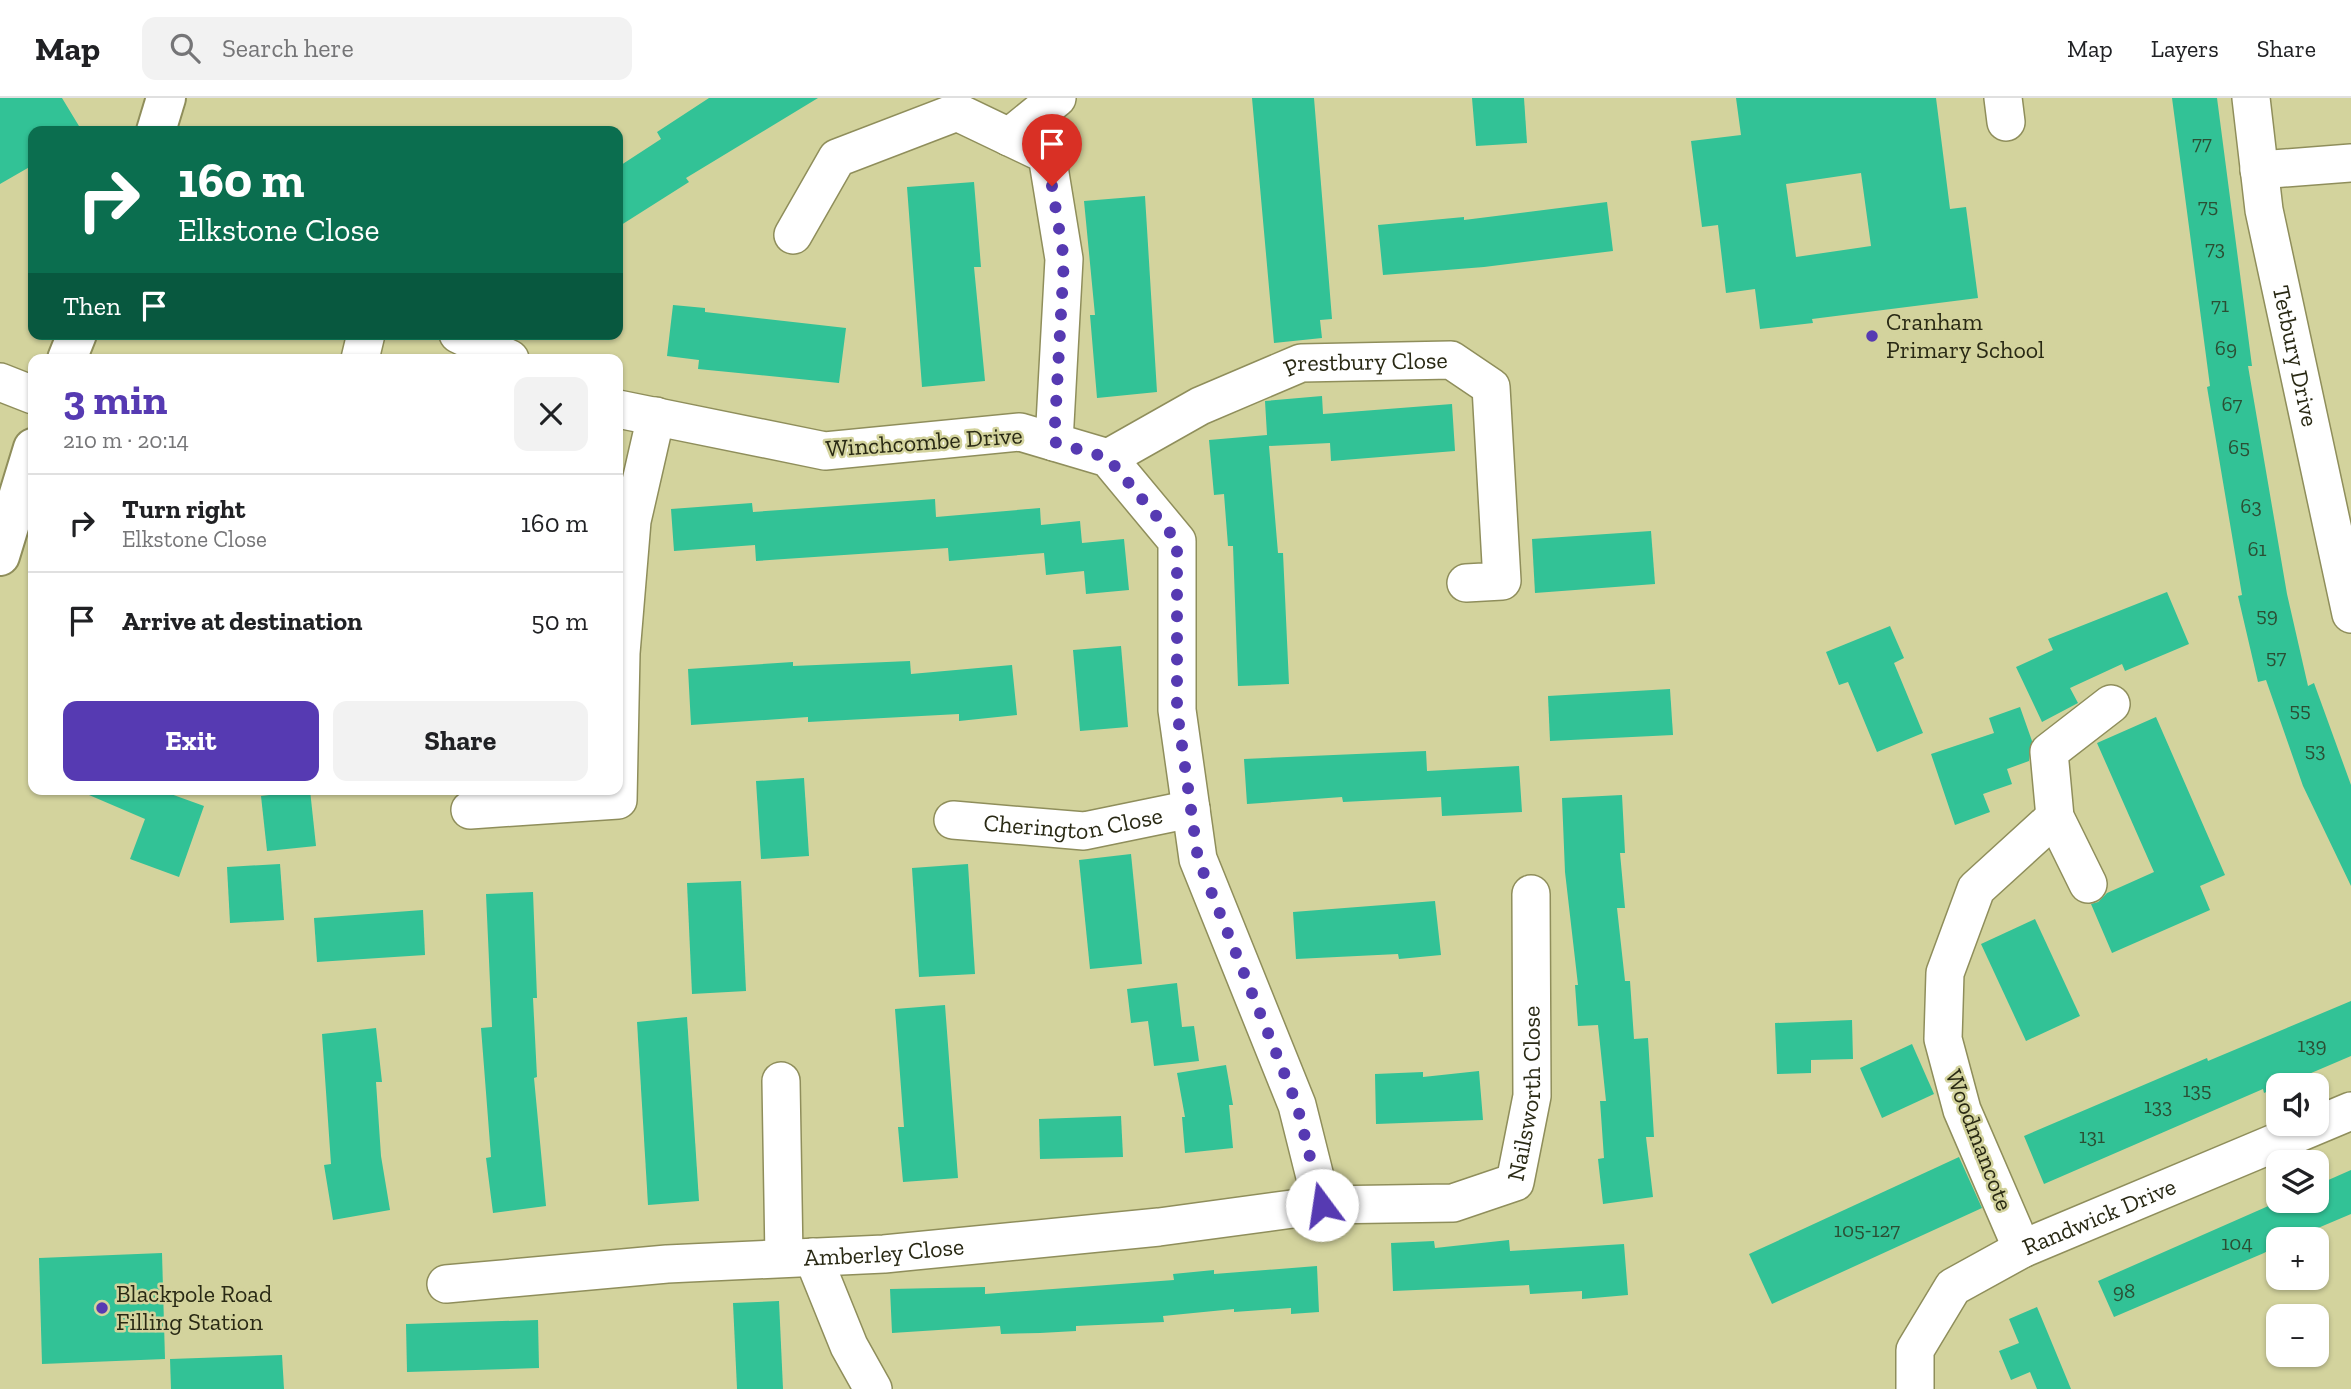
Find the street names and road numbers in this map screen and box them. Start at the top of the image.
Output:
street label: Tetbury Drive [2267,283,2325,429]
street label: Prestbury Close [1279,345,1448,383]
street label: Winchcombe Drive [825,420,1023,463]
street label: Cherington Close [982,800,1165,845]
street label: Nailsworth Close [1501,1006,1546,1183]
street label: Woodmancote [1939,1065,2020,1214]
street label: Randwick Drive [2018,1171,2180,1261]
street label: Amberley Close [803,1231,965,1272]

